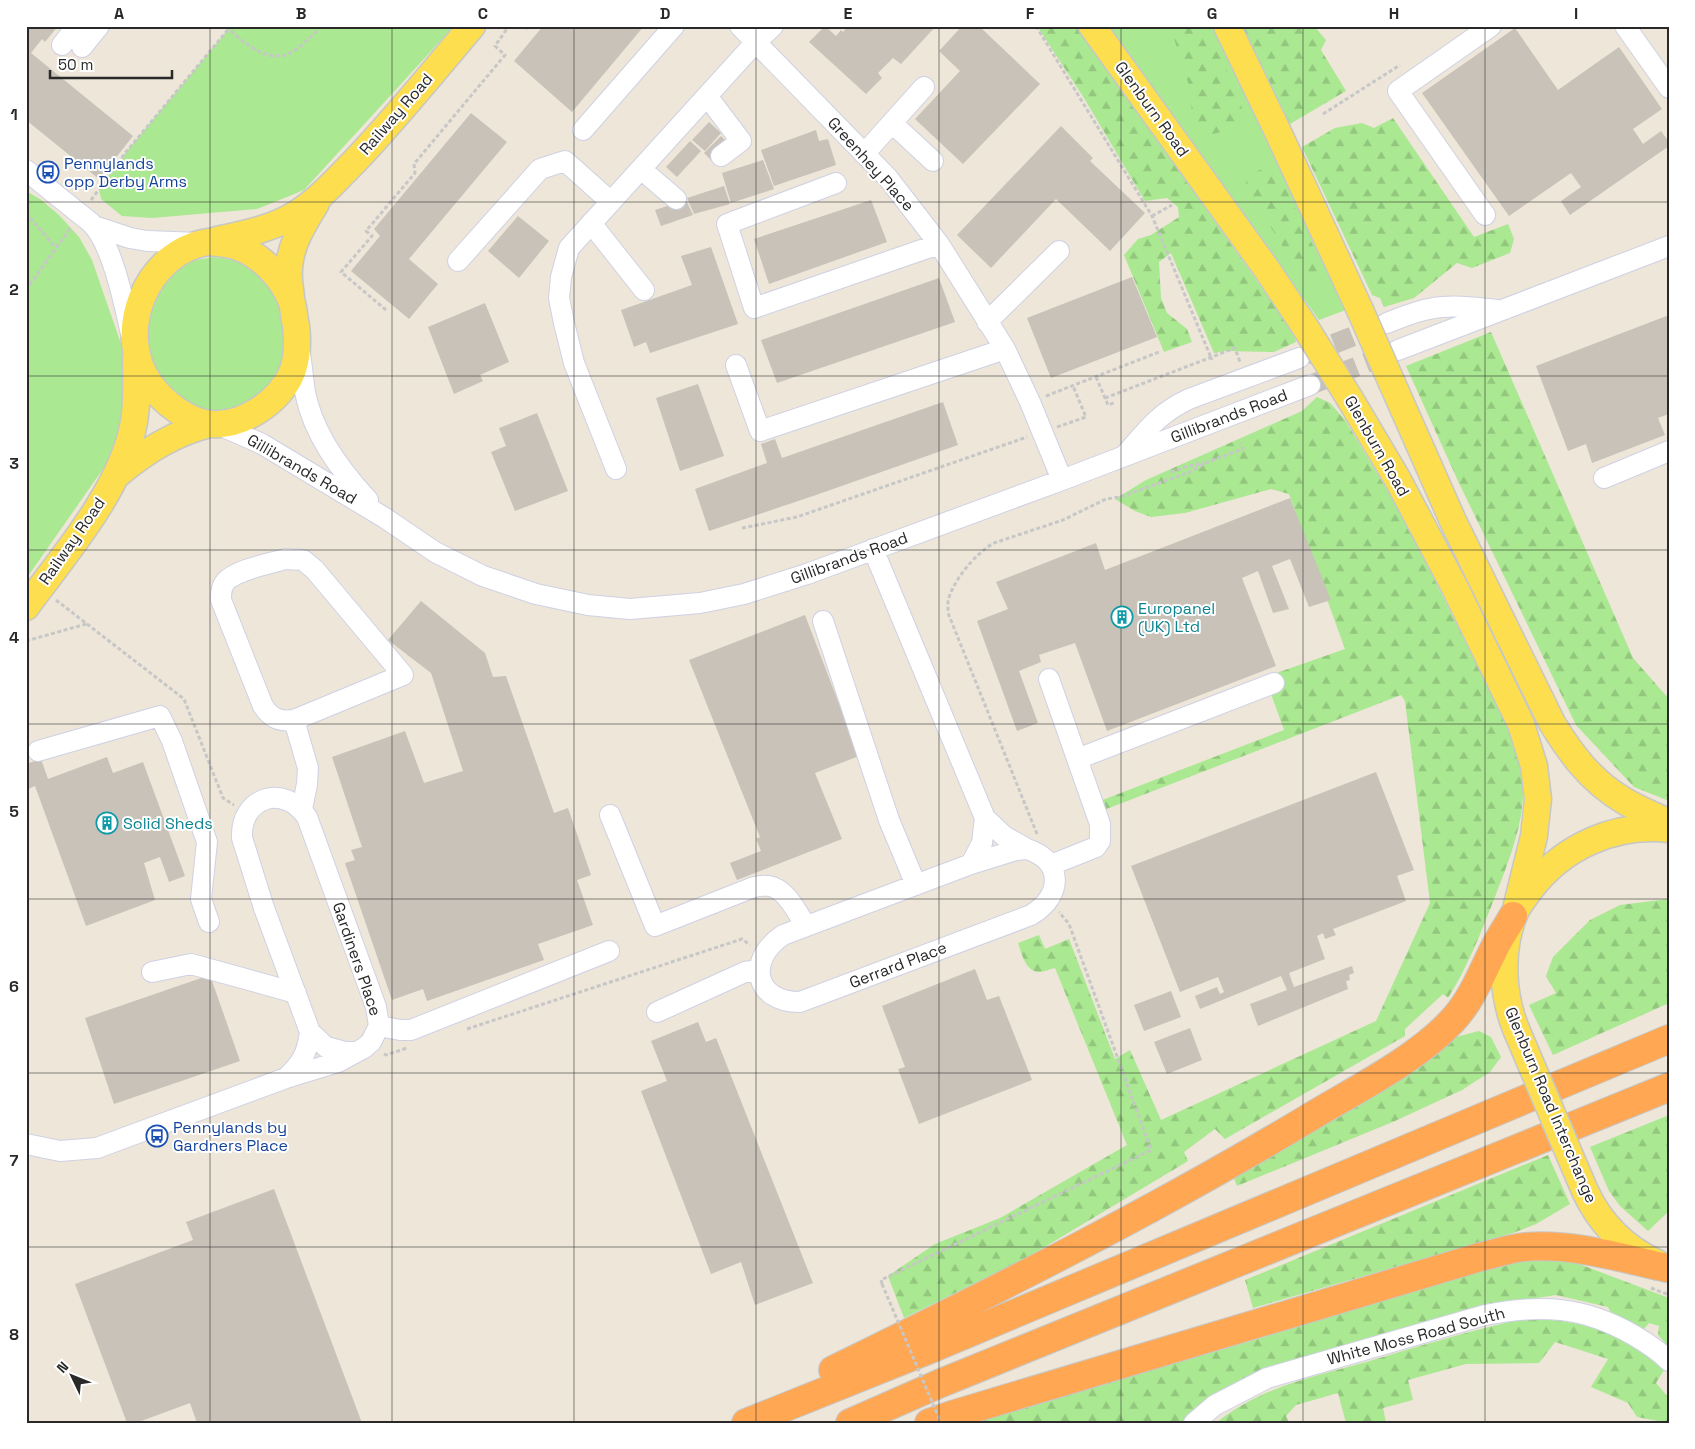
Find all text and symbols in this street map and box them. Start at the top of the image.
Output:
text: A [114,3,124,24]
text: B [296,3,306,24]
text: C [478,3,488,24]
text: D [660,3,670,24]
text: E [844,3,853,24]
text: F [1026,3,1035,24]
text: G [1207,3,1217,24]
text: H [1389,3,1399,24]
text: I [1574,3,1578,24]
scale bar [50,48,172,80]
text: 50 m [58,55,93,74]
street label: Glenburn Road [1110,57,1194,161]
street label: Railway Road [355,69,437,159]
text: 1 [10,104,18,125]
street label: Greenhey Place [823,112,919,216]
place label: Pennylands opp Derby Arms [64,153,187,192]
bus stop icon: Pennylands opp Derby Arms [36,160,60,184]
text: 2 [9,279,19,300]
street label: Gillibrands Road [1168,384,1290,448]
street label: Glenburn Road [1340,392,1414,500]
street label: Gillibrands Road [243,429,361,509]
text: 3 [9,453,19,474]
street label: Railway Road [34,493,110,589]
street label: Gillibrands Road [787,527,911,589]
place label: Europanel (UK) Ltd [1138,598,1215,637]
building icon: Europanel (UK) Ltd [1110,605,1134,629]
text: 4 [9,627,19,648]
text: 5 [9,801,19,822]
building icon: Solid Sheds [95,811,119,835]
place label: Solid Sheds [123,813,213,834]
street label: Gardiners Place [328,899,386,1019]
street label: Gerrard Place [846,937,950,993]
text: 6 [9,976,19,997]
street label: Glenburn Road Interchange [1500,1004,1602,1206]
place label: Pennylands by Gardners Place [173,1117,288,1156]
bus stop icon: Pennylands by Gardners Place [145,1124,169,1148]
text: 7 [10,1150,19,1171]
street label: White Moss Road South [1325,1302,1507,1370]
text: 8 [9,1324,19,1345]
north arrow [48,1352,98,1402]
text: N [53,1358,72,1377]

